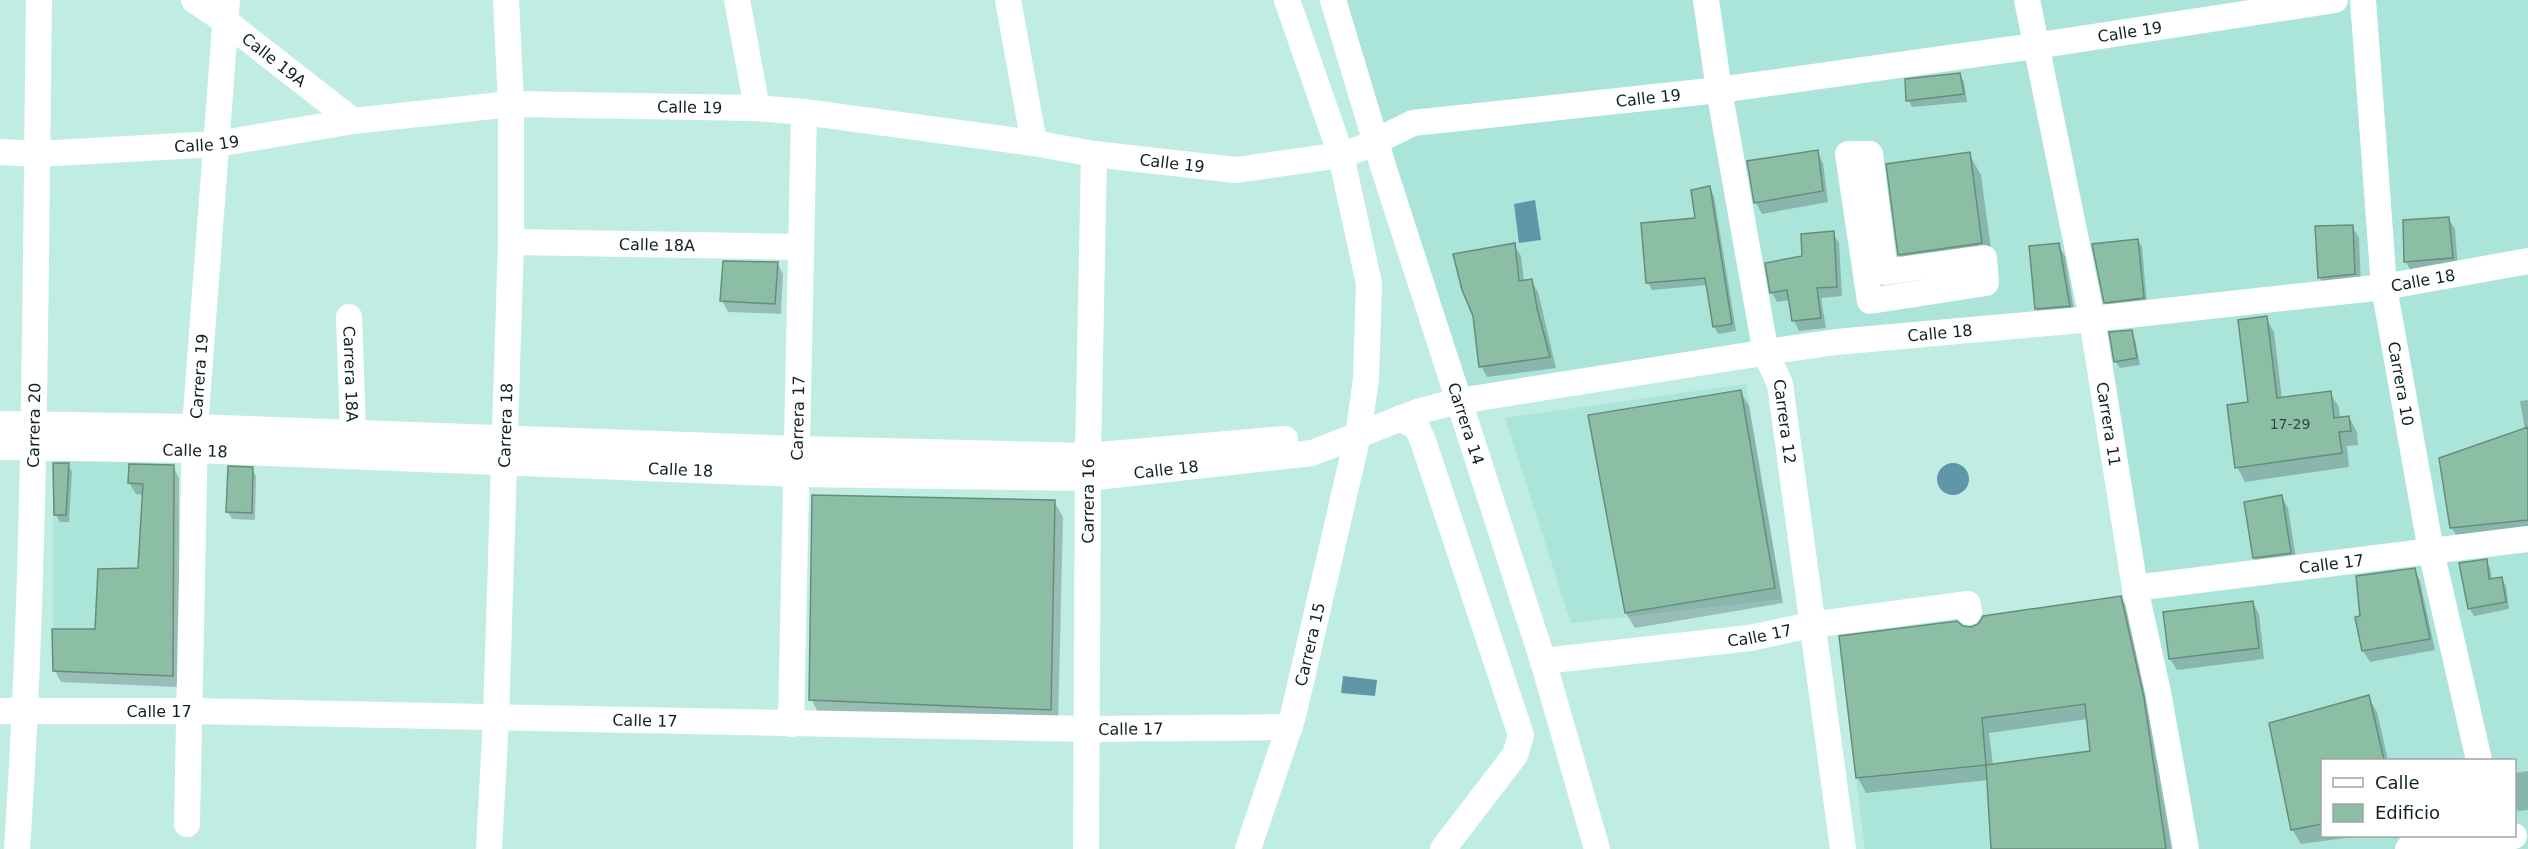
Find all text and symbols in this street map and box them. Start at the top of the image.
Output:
street label: Calle 19 [2096,18,2163,46]
street label: Calle 19A [238,29,310,91]
street label: Calle 19 [1615,85,1682,111]
street label: Calle 19 [657,97,723,117]
street label: Calle 19 [174,131,241,156]
street label: Calle 19 [1139,150,1205,176]
street label: Calle 18A [619,235,695,255]
street label: Calle 18 [2389,265,2457,296]
street label: Calle 18 [1907,321,1973,346]
street label: Carrera 18A [339,326,362,422]
street label: Carrera 19 [187,333,212,419]
street label: Carrera 10 [2384,340,2418,427]
street label: Carrera 17 [788,375,808,461]
street label: Carrera 12 [1769,378,1800,465]
street label: Carrera 14 [1444,380,1488,467]
street label: Carrera 11 [2092,381,2124,468]
street label: Carrera 18 [495,382,517,468]
street label: Carrera 20 [24,383,44,468]
house number: 17-29 [2270,416,2310,432]
street label: Calle 18 [162,441,228,461]
street label: Calle 18 [1133,457,1199,483]
street label: Carrera 16 [1079,458,1098,544]
street label: Calle 18 [648,459,714,481]
street label: Calle 17 [2298,551,2365,577]
street label: Carrera 15 [1291,601,1329,688]
street label: Calle 17 [1726,620,1793,650]
street label: Calle 17 [126,702,192,721]
street label: Calle 17 [612,710,678,731]
street label: Calle 17 [1098,719,1164,739]
legend [2321,759,2516,837]
text: Calle [2375,772,2420,793]
text: Edificio [2375,802,2440,823]

